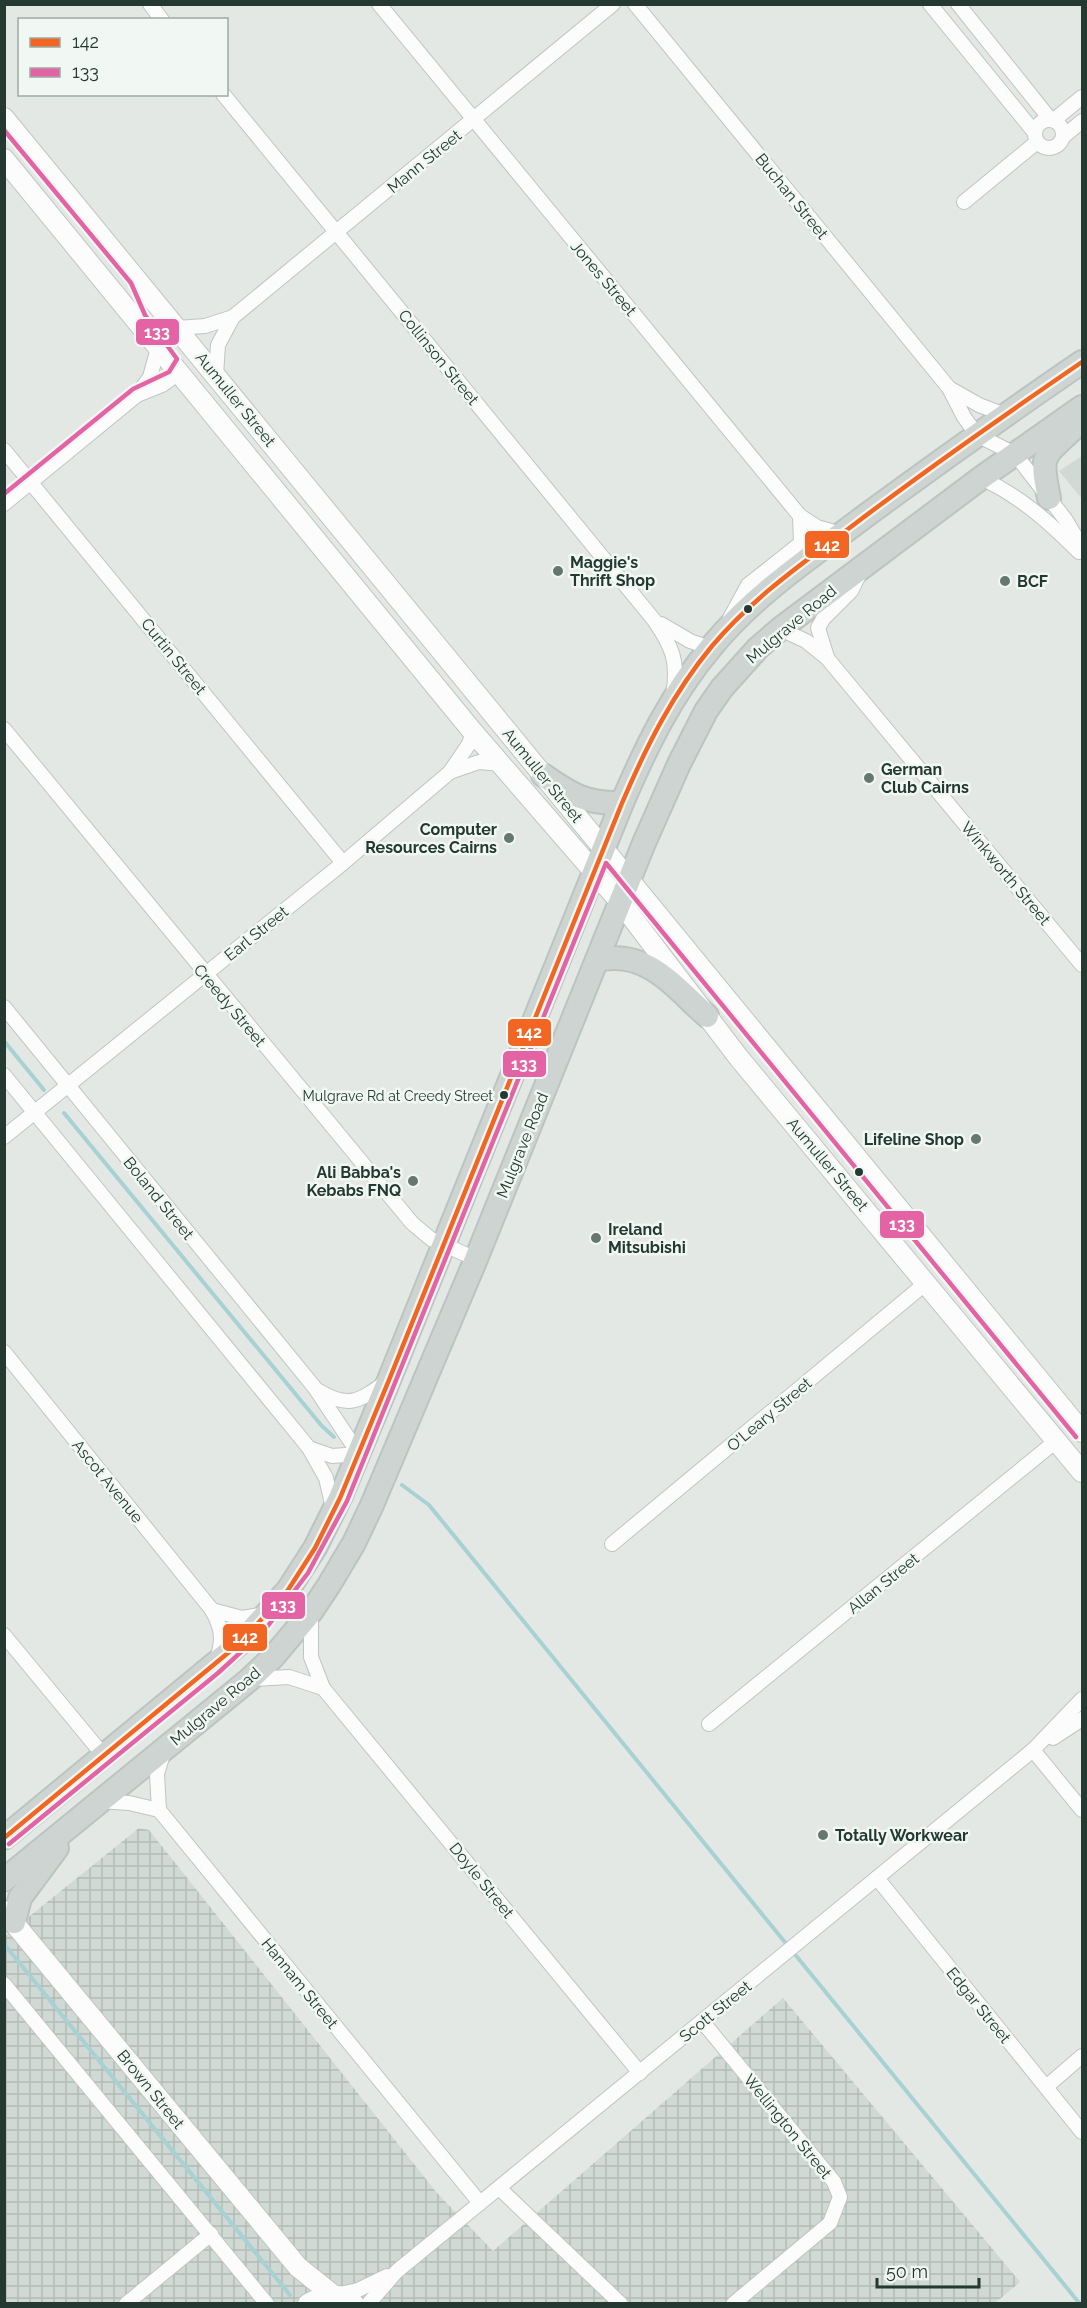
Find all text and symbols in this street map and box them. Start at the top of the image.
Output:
legend [18,18,228,96]
text: 142 [72,31,99,52]
text: 133 [72,61,99,82]
street label: Mann Street [383,125,466,197]
street label: Buchan Street [751,150,832,243]
street label: Jones Street [567,237,641,320]
street label: Collinson Street [394,306,483,409]
line badge: 133 [135,318,180,346]
text: 133 [144,323,170,342]
street label: Aumuller Street [192,348,280,451]
line badge: 142 [804,530,850,559]
text: 142 [814,536,840,555]
place label: Maggie's Thrift Shop [570,553,655,590]
marker: Maggie's Thrift Shop [551,564,565,578]
place label: BCF [1017,572,1048,591]
marker: BCF [998,574,1012,588]
street label: Mulgrave Road [742,581,840,668]
unlabelled marker [742,603,754,615]
street label: Curtin Street [137,614,211,699]
street label: Aumuller Street [499,724,587,827]
place label: German Club Cairns [881,760,969,797]
marker: German Club Cairns [862,771,876,785]
street label: Winkworth Street [957,818,1055,929]
place label: Computer Resources Cairns [365,820,497,857]
marker: Computer Resources Cairns [502,831,516,845]
street label: Earl Street [221,902,292,965]
street label: Creedy Street [190,960,270,1051]
line badge: 142 [507,1018,552,1047]
text: 142 [516,1023,542,1042]
line badge: 133 [502,1050,547,1078]
text: 133 [511,1055,537,1074]
place label: Mulgrave Rd at Creedy Street [303,1088,493,1104]
marker: Mulgrave Rd at Creedy Street [498,1089,510,1101]
street label: Mulgrave Road [493,1090,552,1201]
street label: Aumuller Street [783,1114,873,1215]
place label: Lifeline Shop [864,1130,964,1149]
marker: Lifeline Shop [969,1132,983,1146]
street label: Boland Street [119,1153,198,1244]
place label: Ali Babba's Kebabs FNQ [307,1163,401,1200]
unlabelled marker [853,1166,865,1178]
marker: Ali Babba's Kebabs FNQ [406,1174,420,1188]
line badge: 133 [879,1210,925,1239]
text: 133 [889,1215,915,1234]
place label: Ireland Mitsubishi [608,1220,686,1257]
marker: Ireland Mitsubishi [589,1231,603,1245]
street label: O'Leary Street [723,1373,816,1455]
street label: Ascot Avenue [68,1436,147,1527]
street label: Allan Street [844,1549,923,1618]
line badge: 133 [261,1591,306,1620]
text: 133 [270,1596,296,1615]
line badge: 142 [222,1623,268,1652]
text: 142 [232,1628,258,1647]
street label: Mulgrave Road [166,1663,264,1750]
place label: Totally Workwear [835,1826,968,1845]
marker: Totally Workwear [816,1828,830,1842]
street label: Doyle Street [445,1839,518,1922]
street label: Hannam Street [257,1934,342,2033]
street label: Edgar Street [942,1964,1015,2047]
street label: Scott Street [676,1976,756,2046]
street label: Brown Street [113,2046,189,2133]
street label: Wellington Street [740,2070,836,2183]
scale bar [877,2251,979,2289]
text: 50 m [886,2261,928,2282]

